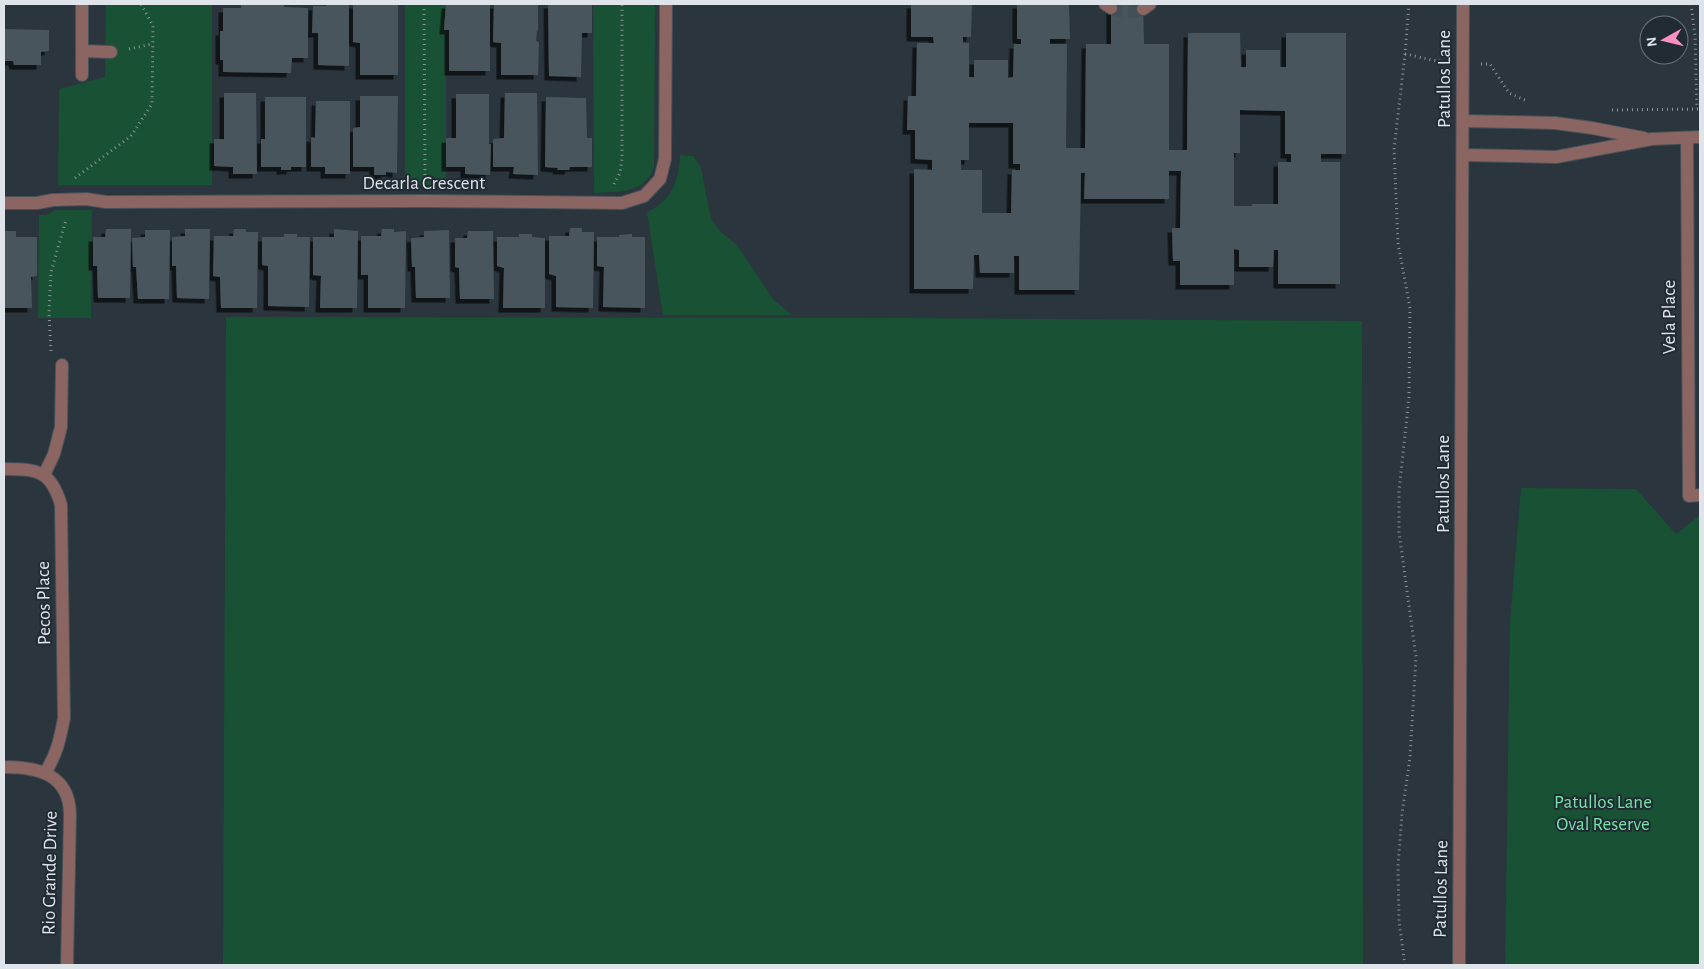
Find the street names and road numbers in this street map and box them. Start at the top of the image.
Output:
street label: Patullos Lane [1435,30,1454,128]
street label: Decarla Crescent [363,174,485,193]
street label: Vela Place [1660,280,1679,354]
street label: Patullos Lane [1434,435,1453,533]
street label: Pecos Place [34,561,54,645]
street label: Rio Grande Drive [39,811,61,935]
street label: Patullos Lane [1431,840,1451,938]

